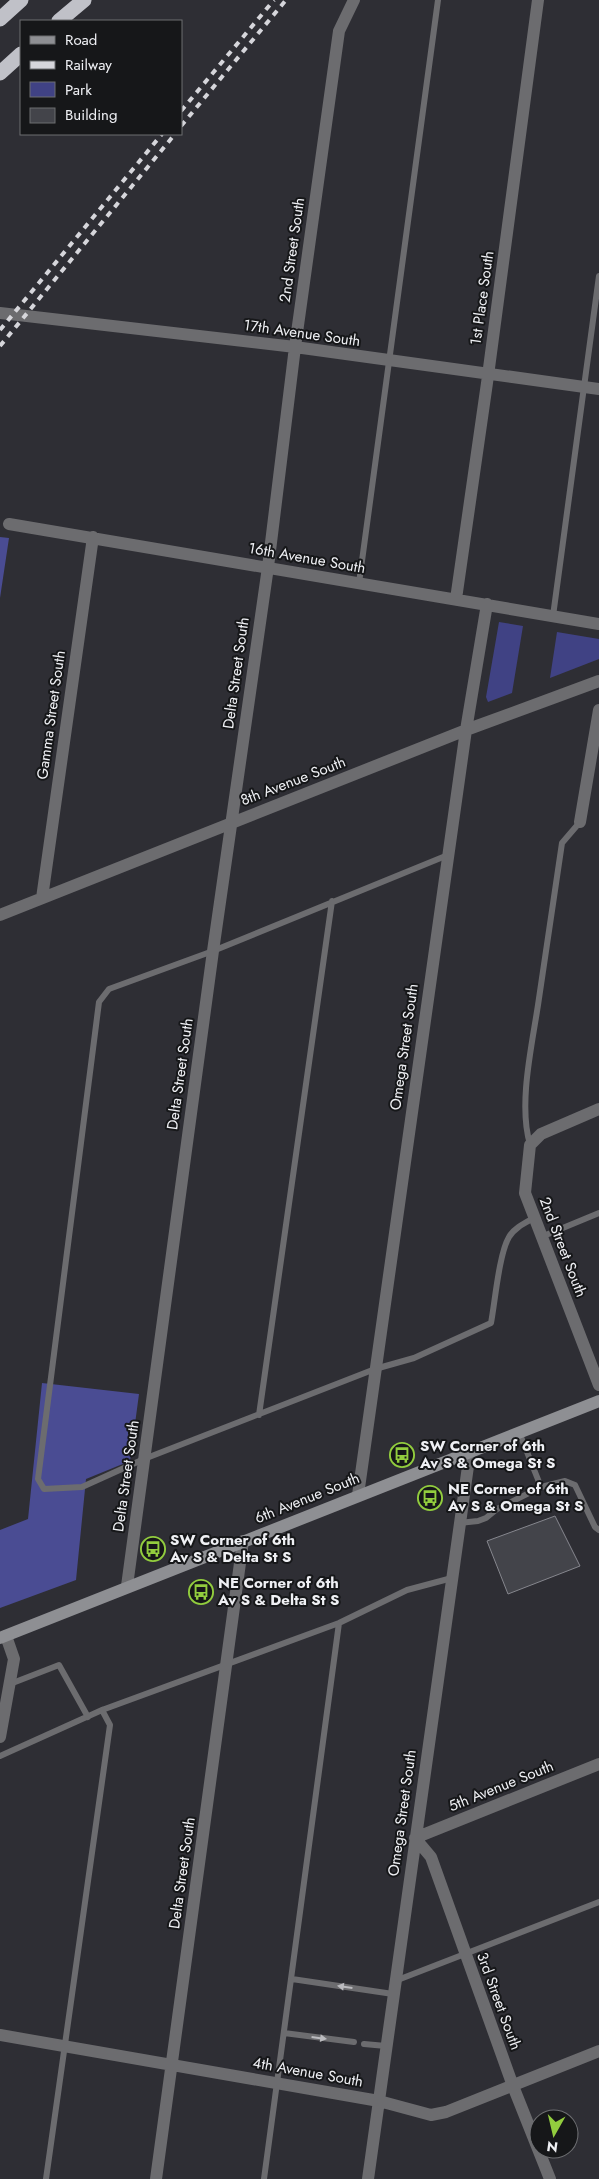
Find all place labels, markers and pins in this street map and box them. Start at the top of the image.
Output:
place label: SW Corner of 6th Av S & Omega St S [419,1435,555,1474]
bus stop icon: SW Corner of 6th Av S & Omega St S [389,1442,415,1468]
place label: NE Corner of 6th Av S & Omega St S [447,1478,583,1517]
bus stop icon: NE Corner of 6th Av S & Omega St S [417,1485,443,1511]
place label: SW Corner of 6th Av S & Delta St S [169,1529,295,1568]
bus stop icon: SW Corner of 6th Av S & Delta St S [140,1536,166,1562]
place label: NE Corner of 6th Av S & Delta St S [217,1572,339,1611]
bus stop icon: NE Corner of 6th Av S & Delta St S [188,1579,214,1605]

